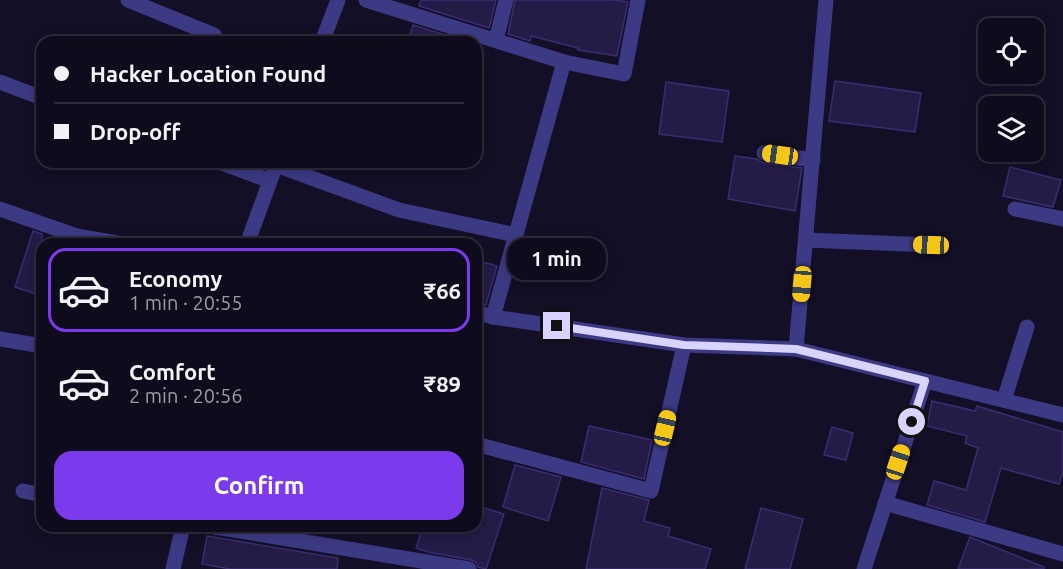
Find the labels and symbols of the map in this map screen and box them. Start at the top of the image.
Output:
car [761,144,799,166]
car [913,235,949,255]
callout: 1 min [508,239,606,281]
car [791,265,813,303]
route end [543,312,570,339]
car [652,408,678,448]
route start [898,408,925,435]
car [884,442,912,482]

